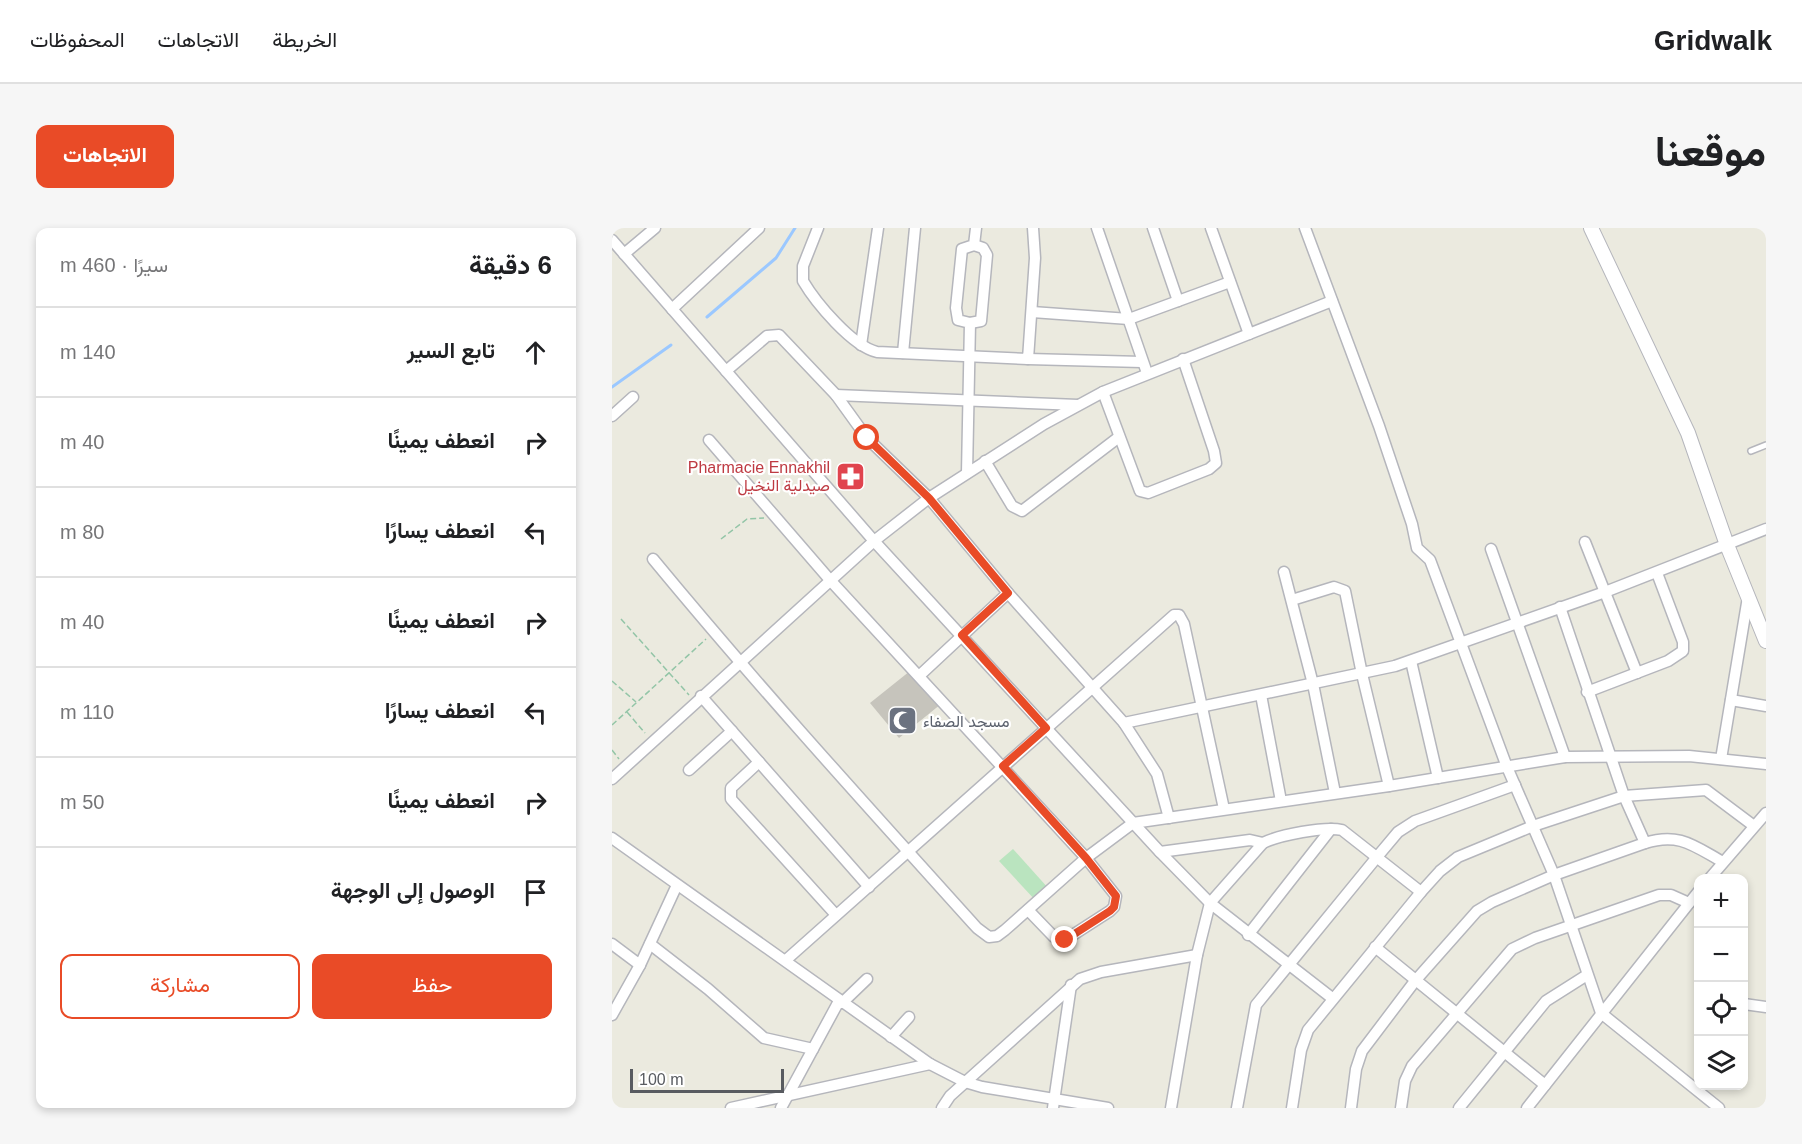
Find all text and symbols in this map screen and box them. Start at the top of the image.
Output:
text: Gridwalk [1654,25,1772,56]
text: المحفوظات [30,28,125,51]
text: الاتجاهات [158,28,239,51]
text: الخريطة [272,28,337,51]
button: الاتجاهات [36,125,174,188]
text: موقعنا [1655,128,1766,175]
text: 6 دقيقة [469,250,552,280]
text: سيرًا · 460 m [60,254,168,276]
icon: ahead [519,336,552,369]
text: تابع السير [407,338,495,363]
text: 140 m [60,341,116,363]
route start [853,424,879,450]
icon: right [519,426,552,459]
text: انعطف يمينًا [387,428,495,453]
text: 40 m [60,431,104,453]
place label: Pharmacie Ennakhil صيدلية النخيل [688,459,830,496]
pharmacy icon: Pharmacie Ennakhil صيدلية النخيل [835,460,867,492]
icon: left [519,516,552,549]
text: انعطف يسارًا [385,518,495,543]
text: 80 m [60,521,104,543]
icon: right [519,606,552,639]
text: انعطف يمينًا [387,608,495,633]
text: 40 m [60,611,104,633]
icon: left [519,696,552,729]
text: انعطف يسارًا [385,698,495,723]
text: 110 m [60,701,114,723]
mosque icon: مسجد الصفاء [886,705,918,737]
place label: مسجد الصفاء [923,713,1010,731]
icon: right [519,786,552,819]
text: انعطف يمينًا [387,788,495,813]
text: 50 m [60,791,104,813]
map controls [1694,874,1748,1090]
button: + [1694,874,1748,928]
icon: arrive [519,876,552,909]
text: الوصول إلى الوجهة [331,878,495,903]
route end [1051,926,1077,952]
button: − [1694,928,1748,982]
button: مشاركة [60,954,300,1019]
button: حفظ [312,954,552,1019]
button: locate [1694,982,1748,1036]
button: layers [1694,1036,1748,1090]
scale bar [630,1066,784,1094]
text: 100 m [639,1071,683,1088]

